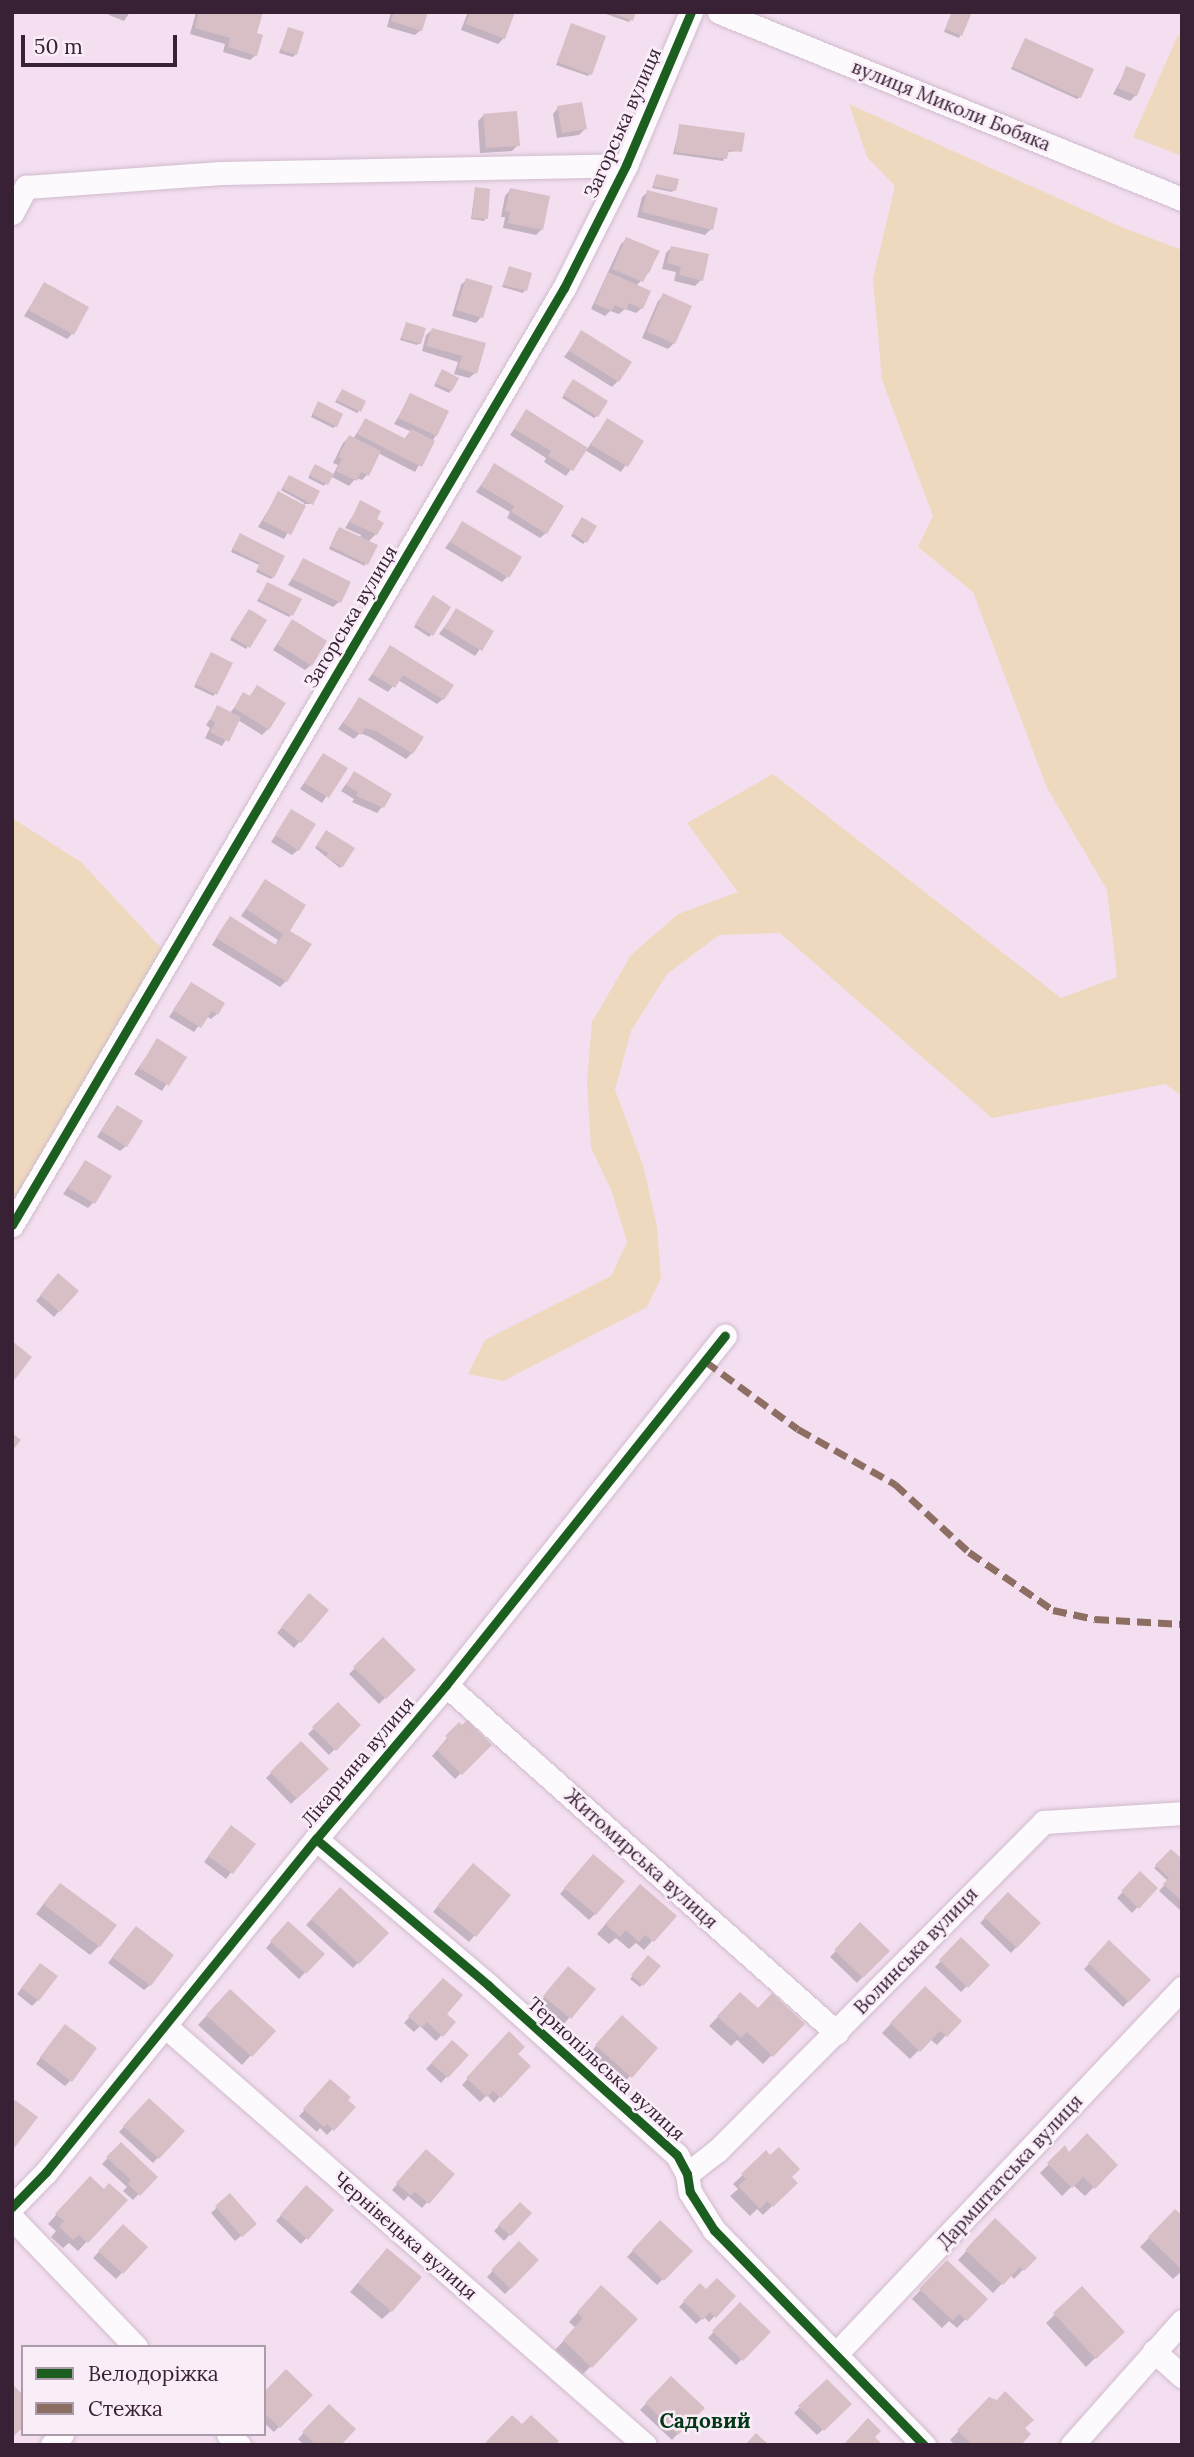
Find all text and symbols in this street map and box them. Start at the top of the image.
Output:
scale bar [24,21,180,65]
text: 50 m [34,33,83,60]
street label: Загорська вулиця [580,44,666,202]
street label: вулиця Миколи Бобяка [848,56,1054,156]
street label: Загорська вулиця [299,542,403,692]
street label: Лікарняна вулиця [297,1692,419,1832]
street label: Житомирська вулиця [560,1784,722,1934]
street label: Волинська вулиця [850,1883,982,2019]
street label: Тернопільська вулиця [523,1992,689,2146]
street label: Дармштатська вулиця [933,2090,1087,2254]
street label: Чернівецька вулиця [328,2167,482,2305]
legend [21,2345,266,2436]
text: Велодоріжка [88,2360,219,2387]
text: Стежка [88,2395,163,2422]
district label: Садовий [659,2408,751,2434]

